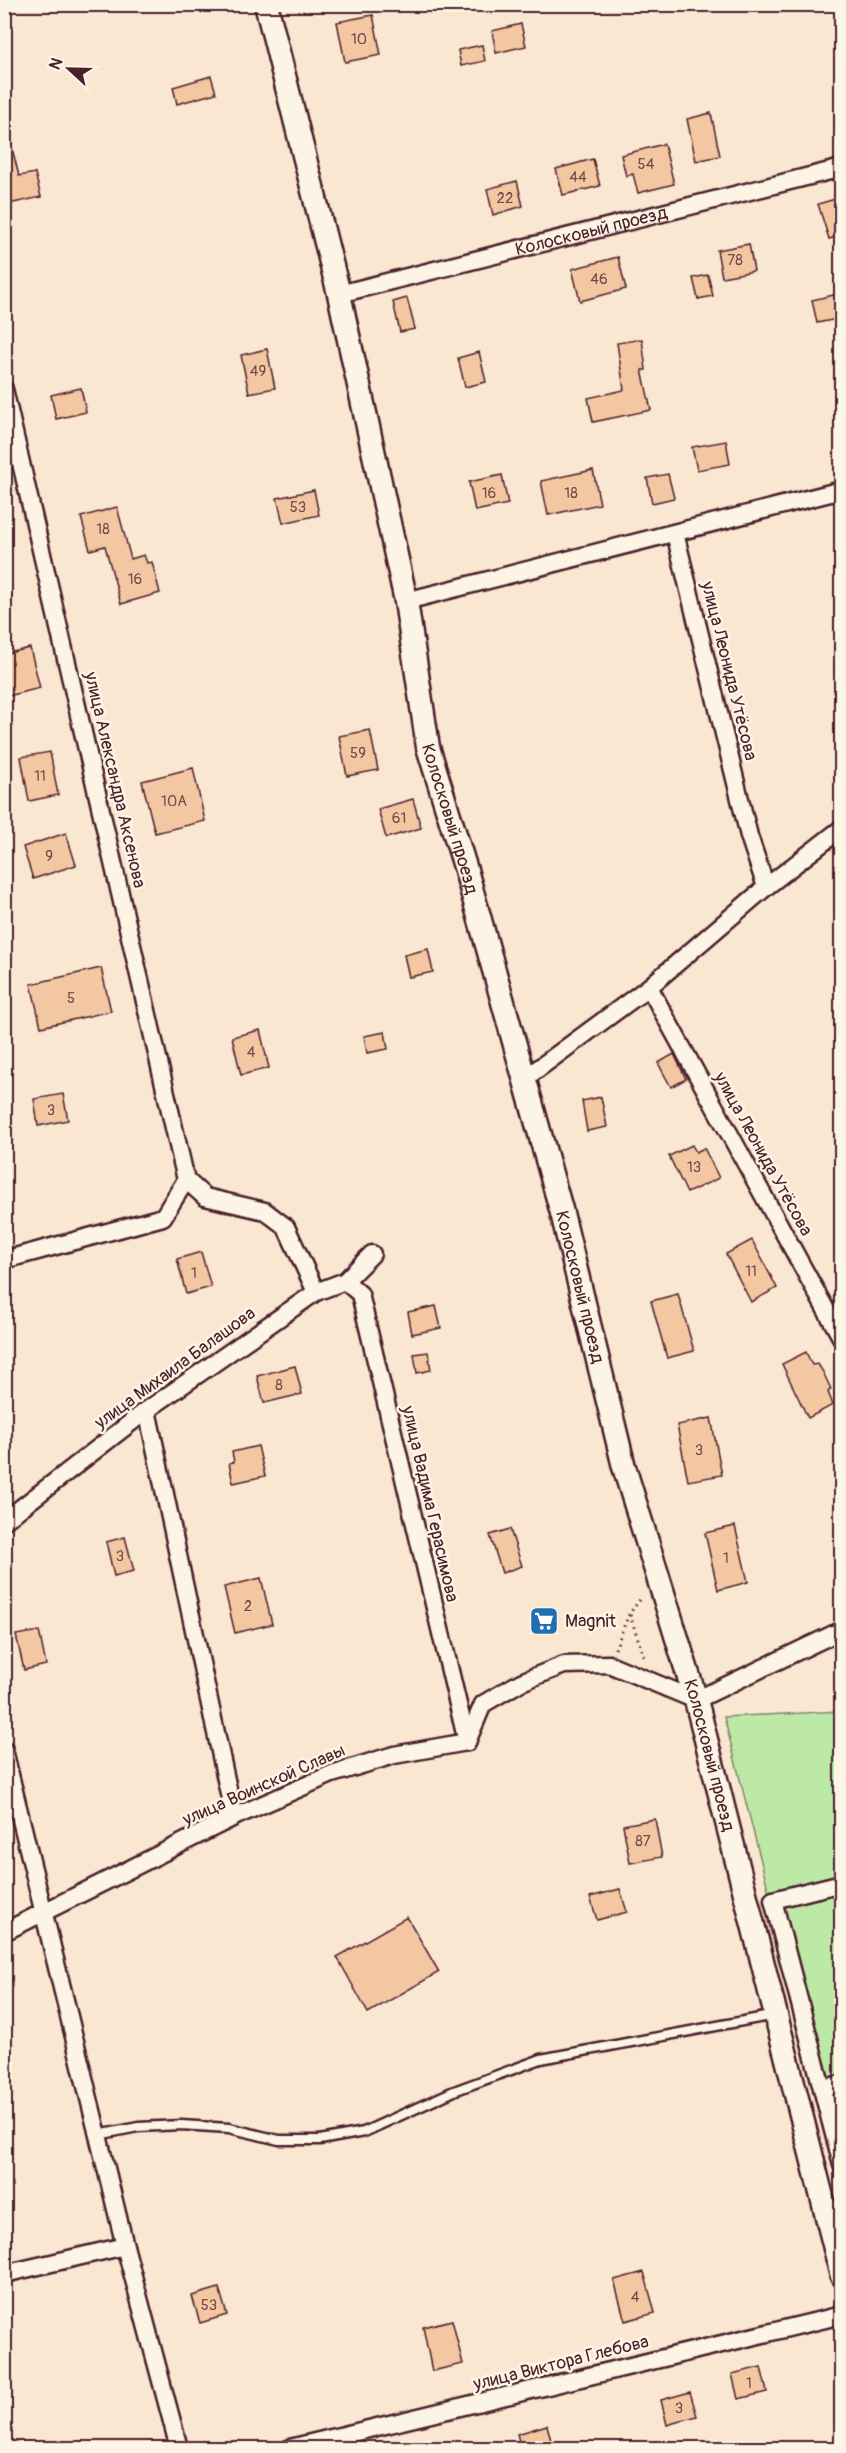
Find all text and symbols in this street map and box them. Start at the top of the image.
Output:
house number: 10 [351,30,367,49]
north arrow [39,39,99,99]
text: N [45,55,67,73]
house number: 54 [638,155,655,174]
house number: 44 [569,168,587,187]
house number: 22 [497,189,513,208]
street label: Колосковый проезд [513,201,670,261]
house number: 78 [727,251,743,270]
house number: 46 [590,270,608,289]
house number: 49 [250,362,266,381]
house number: 16 [482,484,496,503]
house number: 18 [564,484,578,503]
house number: 53 [290,498,306,517]
house number: 18 [96,520,110,539]
house number: 16 [128,570,142,589]
street label: улица Леонида Утёсова [695,578,762,763]
street label: улица Александра Аксенова [79,669,151,890]
street label: Колосковый проезд [416,741,484,897]
house number: 59 [350,744,366,763]
house number: 11 [34,767,46,786]
house number: 10А [161,792,187,811]
house number: 61 [392,809,406,828]
house number: 9 [45,847,53,866]
house number: 5 [67,989,75,1008]
house number: 4 [247,1043,256,1062]
street label: улица Леонида Утёсова [708,1067,818,1240]
house number: 3 [47,1101,55,1120]
house number: 13 [687,1158,701,1177]
street label: Колосковый проезд [550,1208,610,1366]
house number: 11 [745,1262,757,1281]
house number: 1 [191,1264,197,1283]
street label: улица Михаила Балашова [89,1302,260,1435]
house number: 8 [275,1376,283,1395]
street label: улица Вадима Герасимова [396,1403,464,1604]
house number: 3 [695,1441,703,1460]
house number: 3 [116,1547,124,1566]
house number: 1 [723,1549,729,1568]
house number: 2 [244,1597,252,1616]
supermarket icon: Magnit [528,1605,560,1637]
place label: Magnit [565,1610,617,1633]
street label: Колосковый проезд [679,1676,740,1834]
street label: улица Воинской Славы [178,1739,349,1832]
house number: 87 [635,1832,651,1851]
house number: 4 [631,2288,640,2307]
house number: 53 [201,2296,217,2315]
street label: улица Виктора Глебова [470,2330,651,2396]
house number: 1 [746,2374,752,2393]
house number: 3 [675,2399,683,2418]

